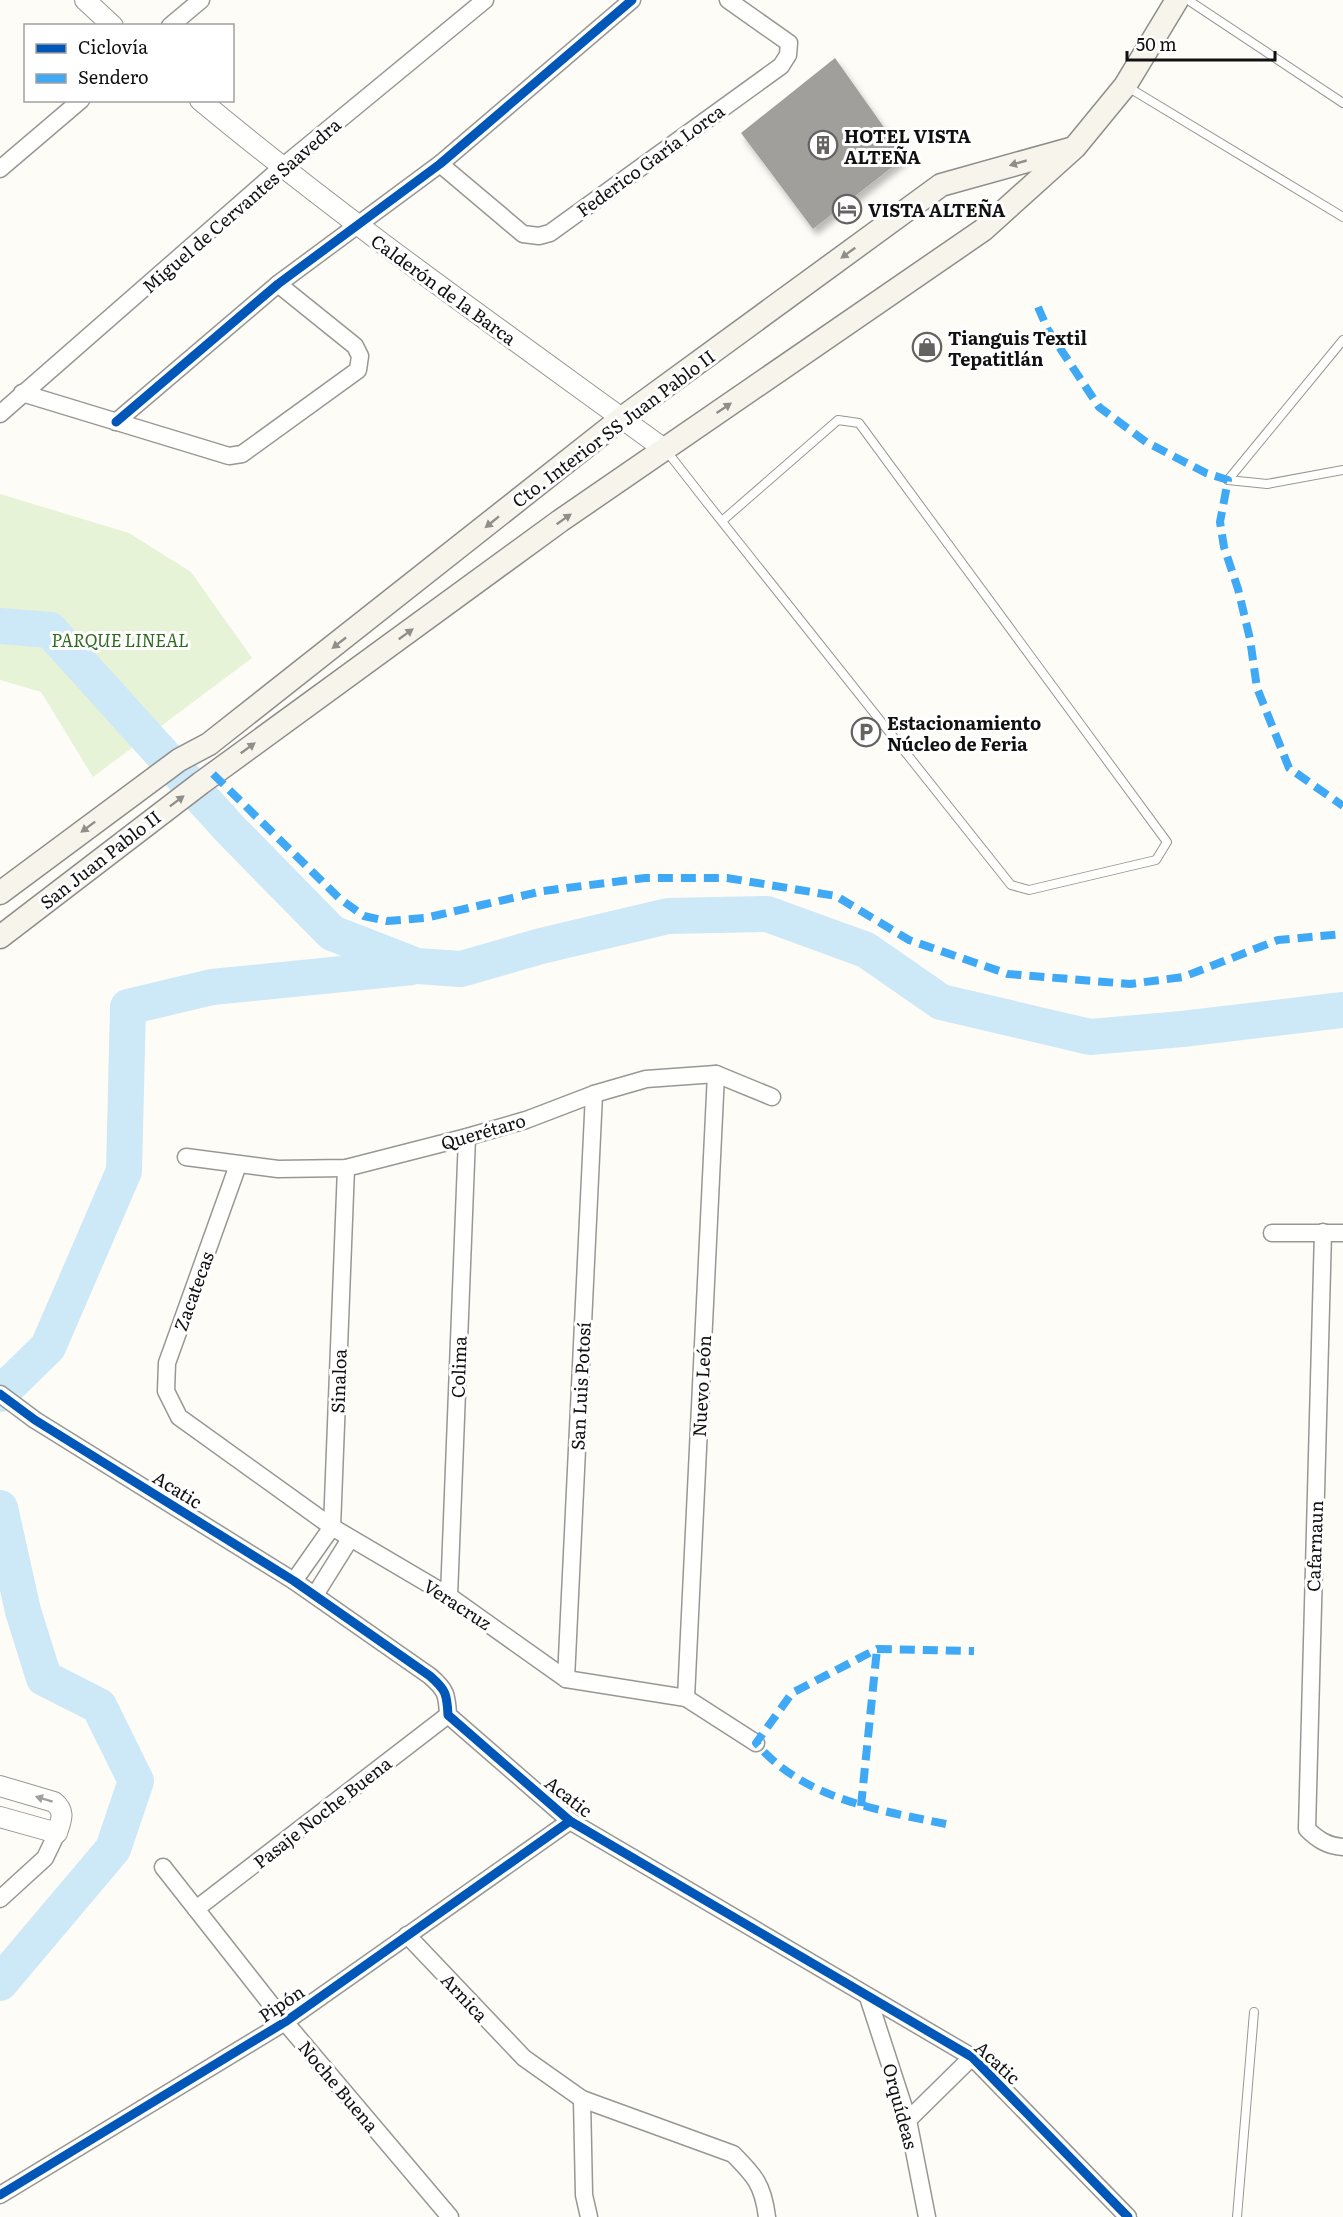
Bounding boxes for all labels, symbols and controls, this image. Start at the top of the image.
legend [24,24,234,102]
scale bar [1127,24,1276,62]
text: 50 m [1136,30,1177,57]
text: Ciclovía [78,33,148,60]
text: Sendero [78,63,149,90]
street label: Federico Garía Lorca [570,97,730,223]
street label: Miguel de Cervantes Saavedra [136,111,346,299]
place label: HOTEL VISTA ALTEÑA [844,122,971,170]
building icon: HOTEL VISTA ALTEÑA [807,129,839,161]
one-way arrow [1009,159,1027,168]
hotel icon: VISTA ALTEÑA [831,193,863,225]
place label: VISTA ALTEÑA [868,196,1006,223]
street label: Calderón de la Barca [366,227,522,351]
one-way arrow [841,247,857,259]
place label: Tianguis Textil Tepatitlán [948,324,1087,372]
shop icon: Tianguis Textil Tepatitlán [911,331,943,363]
street label: Cto. Interior SS Juan Pablo II [506,343,720,513]
one-way arrow [715,402,731,414]
one-way arrow [555,513,571,525]
one-way arrow [484,515,499,527]
park label: PARQUE LINEAL [51,626,189,653]
one-way arrow [397,628,413,640]
one-way arrow [331,636,346,648]
place label: Estacionamiento Núcleo de Feria [887,709,1041,757]
parking icon: Estacionamiento Núcleo de Feria [850,716,882,748]
one-way arrow [240,742,256,754]
one-way arrow [169,795,184,807]
street label: San Juan Pablo II [34,803,166,915]
one-way arrow [80,821,95,833]
street label: Querétaro [437,1106,529,1156]
street label: Zacatecas [166,1248,220,1334]
street label: San Luis Potosí [563,1321,597,1451]
street label: Nuevo León [685,1334,717,1438]
street label: Colima [443,1335,473,1398]
street label: Sinaloa [323,1348,353,1414]
street label: Acatic [148,1463,208,1515]
street label: Cafarnaun [1299,1500,1329,1592]
street label: Veracruz [419,1572,498,1636]
street label: Pasaje Noche Buena [247,1749,397,1875]
street label: Acatic [540,1769,598,1823]
one-way arrow [35,1794,53,1803]
street label: Arnica [435,1967,495,2028]
street label: Pipón [253,1978,309,2028]
street label: Noche Buena [293,2034,386,2138]
street label: Acatic [969,2034,1027,2090]
street label: Orquídeas [877,2060,925,2152]

